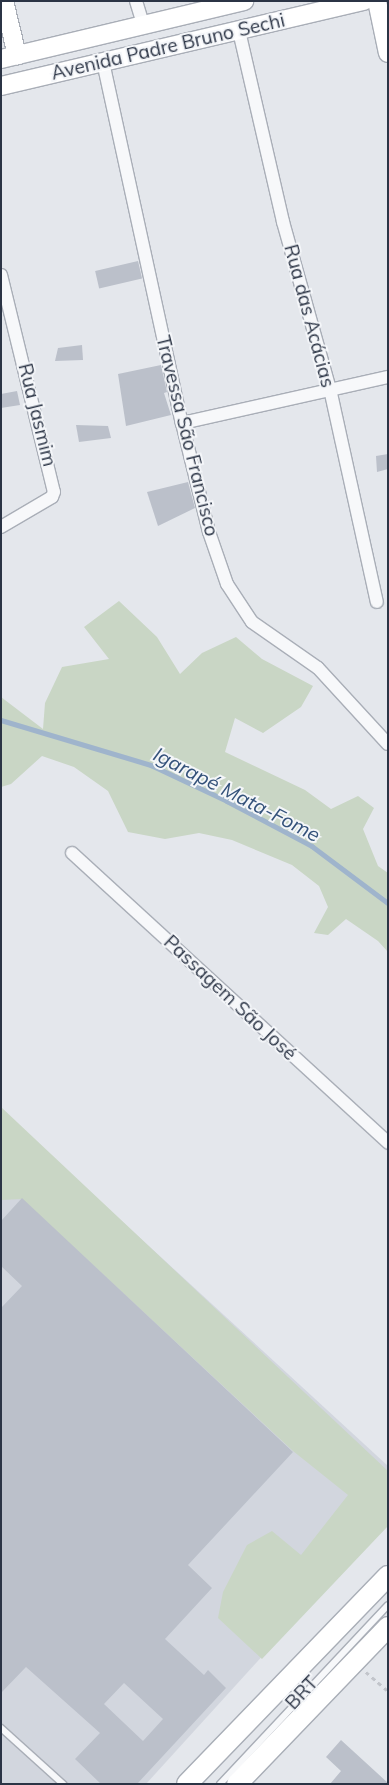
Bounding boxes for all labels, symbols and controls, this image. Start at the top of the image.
street label: Avenida Padre Bruno Sechi [49,9,287,85]
street label: Rua das Acácias [279,242,339,390]
street label: Travessa São Francisco [151,333,223,539]
street label: Rua Jasmim [13,361,61,469]
water label: Igarapé Mata-Fome [150,742,324,846]
street label: Passagem São José [159,931,301,1065]
street label: BRT [281,1672,323,1714]

